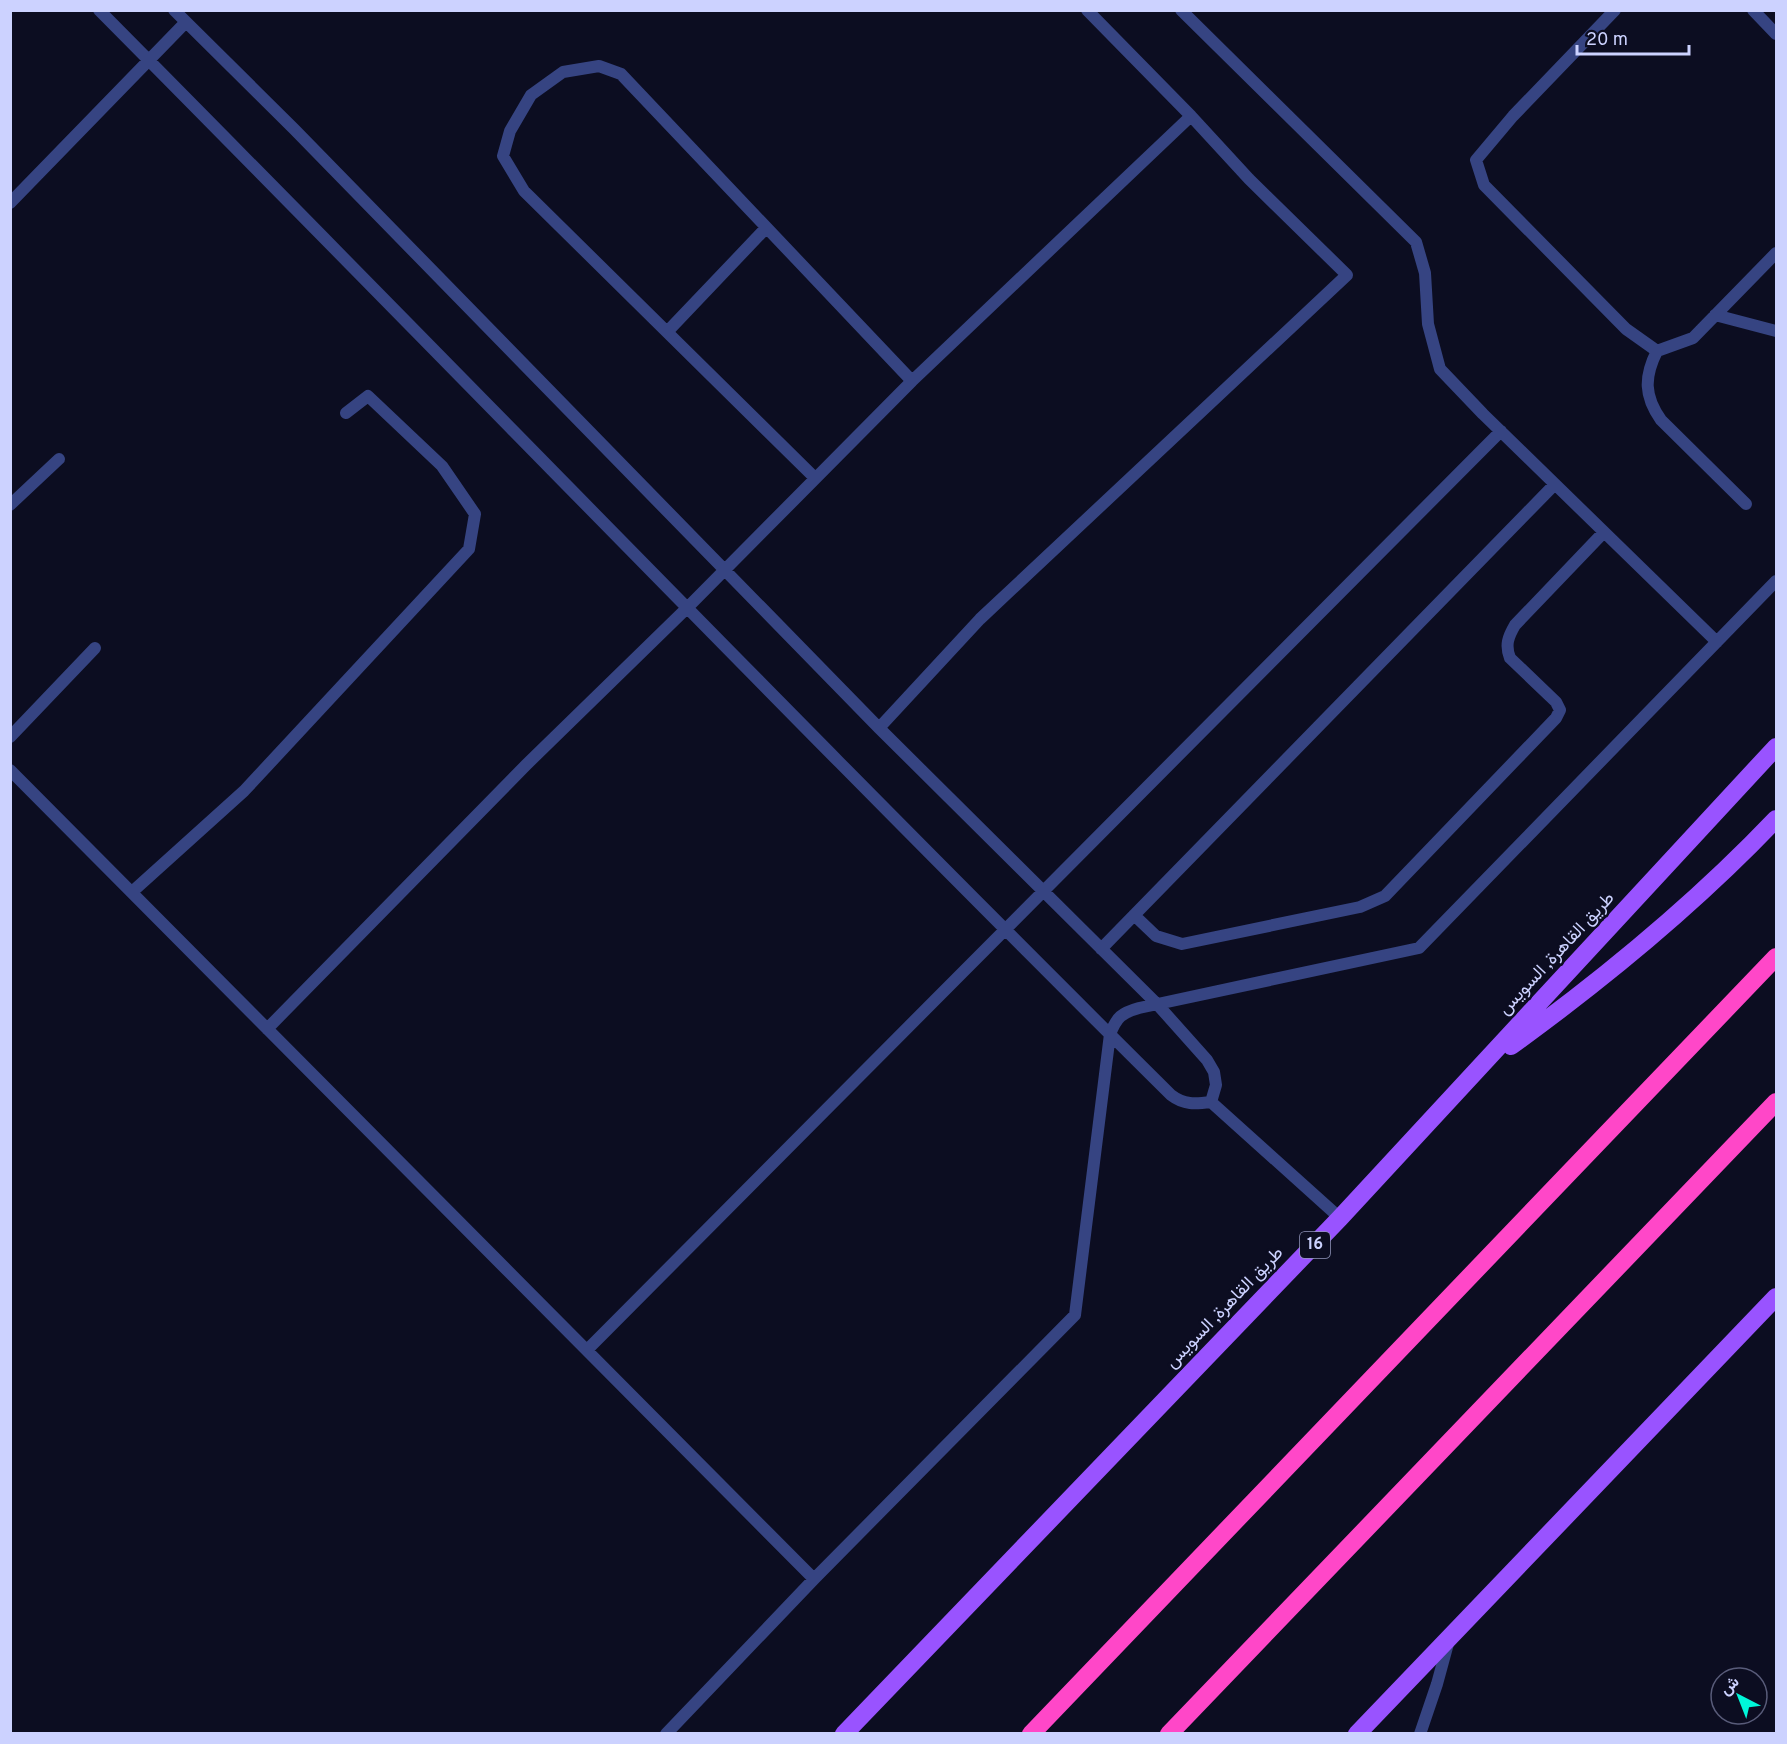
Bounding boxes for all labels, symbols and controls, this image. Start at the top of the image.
scale bar [1577,18,1690,56]
text: 20 m [1586,29,1628,52]
street label: طريق القاهرة, السويس [1494,887,1620,1021]
road number: 16 [1300,1232,1330,1258]
street label: طريق القاهرة, السويس [1161,1242,1289,1374]
north arrow [1709,1666,1769,1726]
text: ش [1716,1672,1744,1700]

